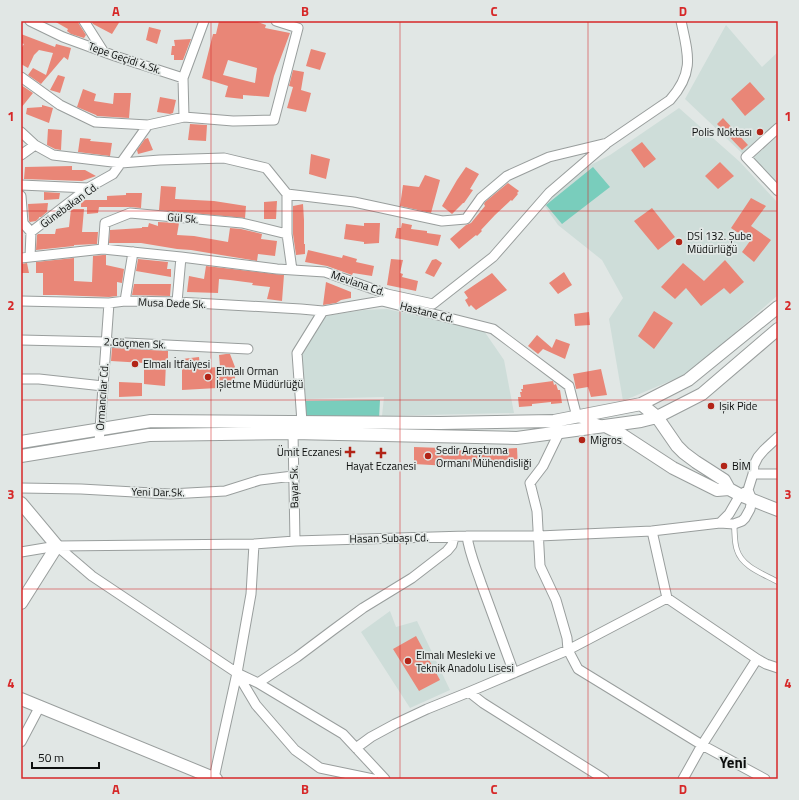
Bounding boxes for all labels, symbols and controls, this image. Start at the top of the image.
text: A [112,1,120,21]
text: B [301,1,309,21]
text: C [490,1,498,21]
text: D [679,1,687,21]
street label: Tepe Geçidi 4.Sk. [86,38,164,78]
text: 1 [7,106,15,126]
text: 1 [784,106,792,126]
place label: Polis Noktası [692,124,752,140]
marker: Polis Noktası [755,127,765,137]
street label: Günebakan Cd. [37,178,101,232]
street label: Gül Sk. [167,209,199,227]
place label: DSİ 132. Şube Müdürlüğü [687,228,752,257]
marker: DSİ 132. Şube Müdürlüğü [674,237,684,247]
street label: Mevlana Cd. [329,266,387,300]
street label: Musa Dede Sk. [138,294,206,312]
text: 2 [7,295,15,315]
text: 2 [784,295,792,315]
street label: Hastane Cd. [398,298,456,326]
street label: 2.Göçmen Sk. [103,333,167,353]
place label: Elmalı İtfaiyesi [143,356,210,372]
marker: Elmalı İtfaiyesi [130,359,140,369]
street label: Ormancılar Cd. [92,363,112,431]
place label: Elmalı Orman İşletme Müdürlüğü [216,363,303,392]
marker: Elmalı Orman İşletme Müdürlüğü [203,372,213,382]
place label: Işik Pide [719,398,758,414]
marker: Işik Pide [706,401,716,411]
place label: Migros [590,432,622,448]
marker: Migros [577,435,587,445]
place label: Sedir Araştırma Ormanı Mühendisliği [436,442,531,471]
place label: Ümit Eczanesi [277,444,342,460]
marker: Ümit Eczanesi [345,447,355,457]
marker: Hayat Eczanesi [376,448,386,458]
marker: Sedir Araştırma Ormanı Mühendisliği [423,451,433,461]
place label: Hayat Eczanesi [346,458,416,474]
place label: BİM [732,458,751,474]
marker: BİM [719,461,729,471]
street label: Bayar Sk. [286,465,302,509]
text: 3 [7,484,15,504]
street label: Yeni Dar.Sk. [131,484,185,500]
text: 3 [784,484,792,504]
street label: Hasan Subaşı Cd. [349,529,429,547]
place label: Elmalı Mesleki ve Teknik Anadolu Lisesi [416,647,514,676]
marker: Elmalı Mesleki ve Teknik Anadolu Lisesi [403,656,413,666]
text: 4 [7,673,15,693]
text: 4 [784,673,792,693]
scale bar [32,744,99,770]
text: 50 m [38,748,64,767]
district label: Yeni [719,751,747,774]
text: A [112,779,120,799]
text: B [301,779,309,799]
text: C [490,779,498,799]
text: D [679,779,687,799]

